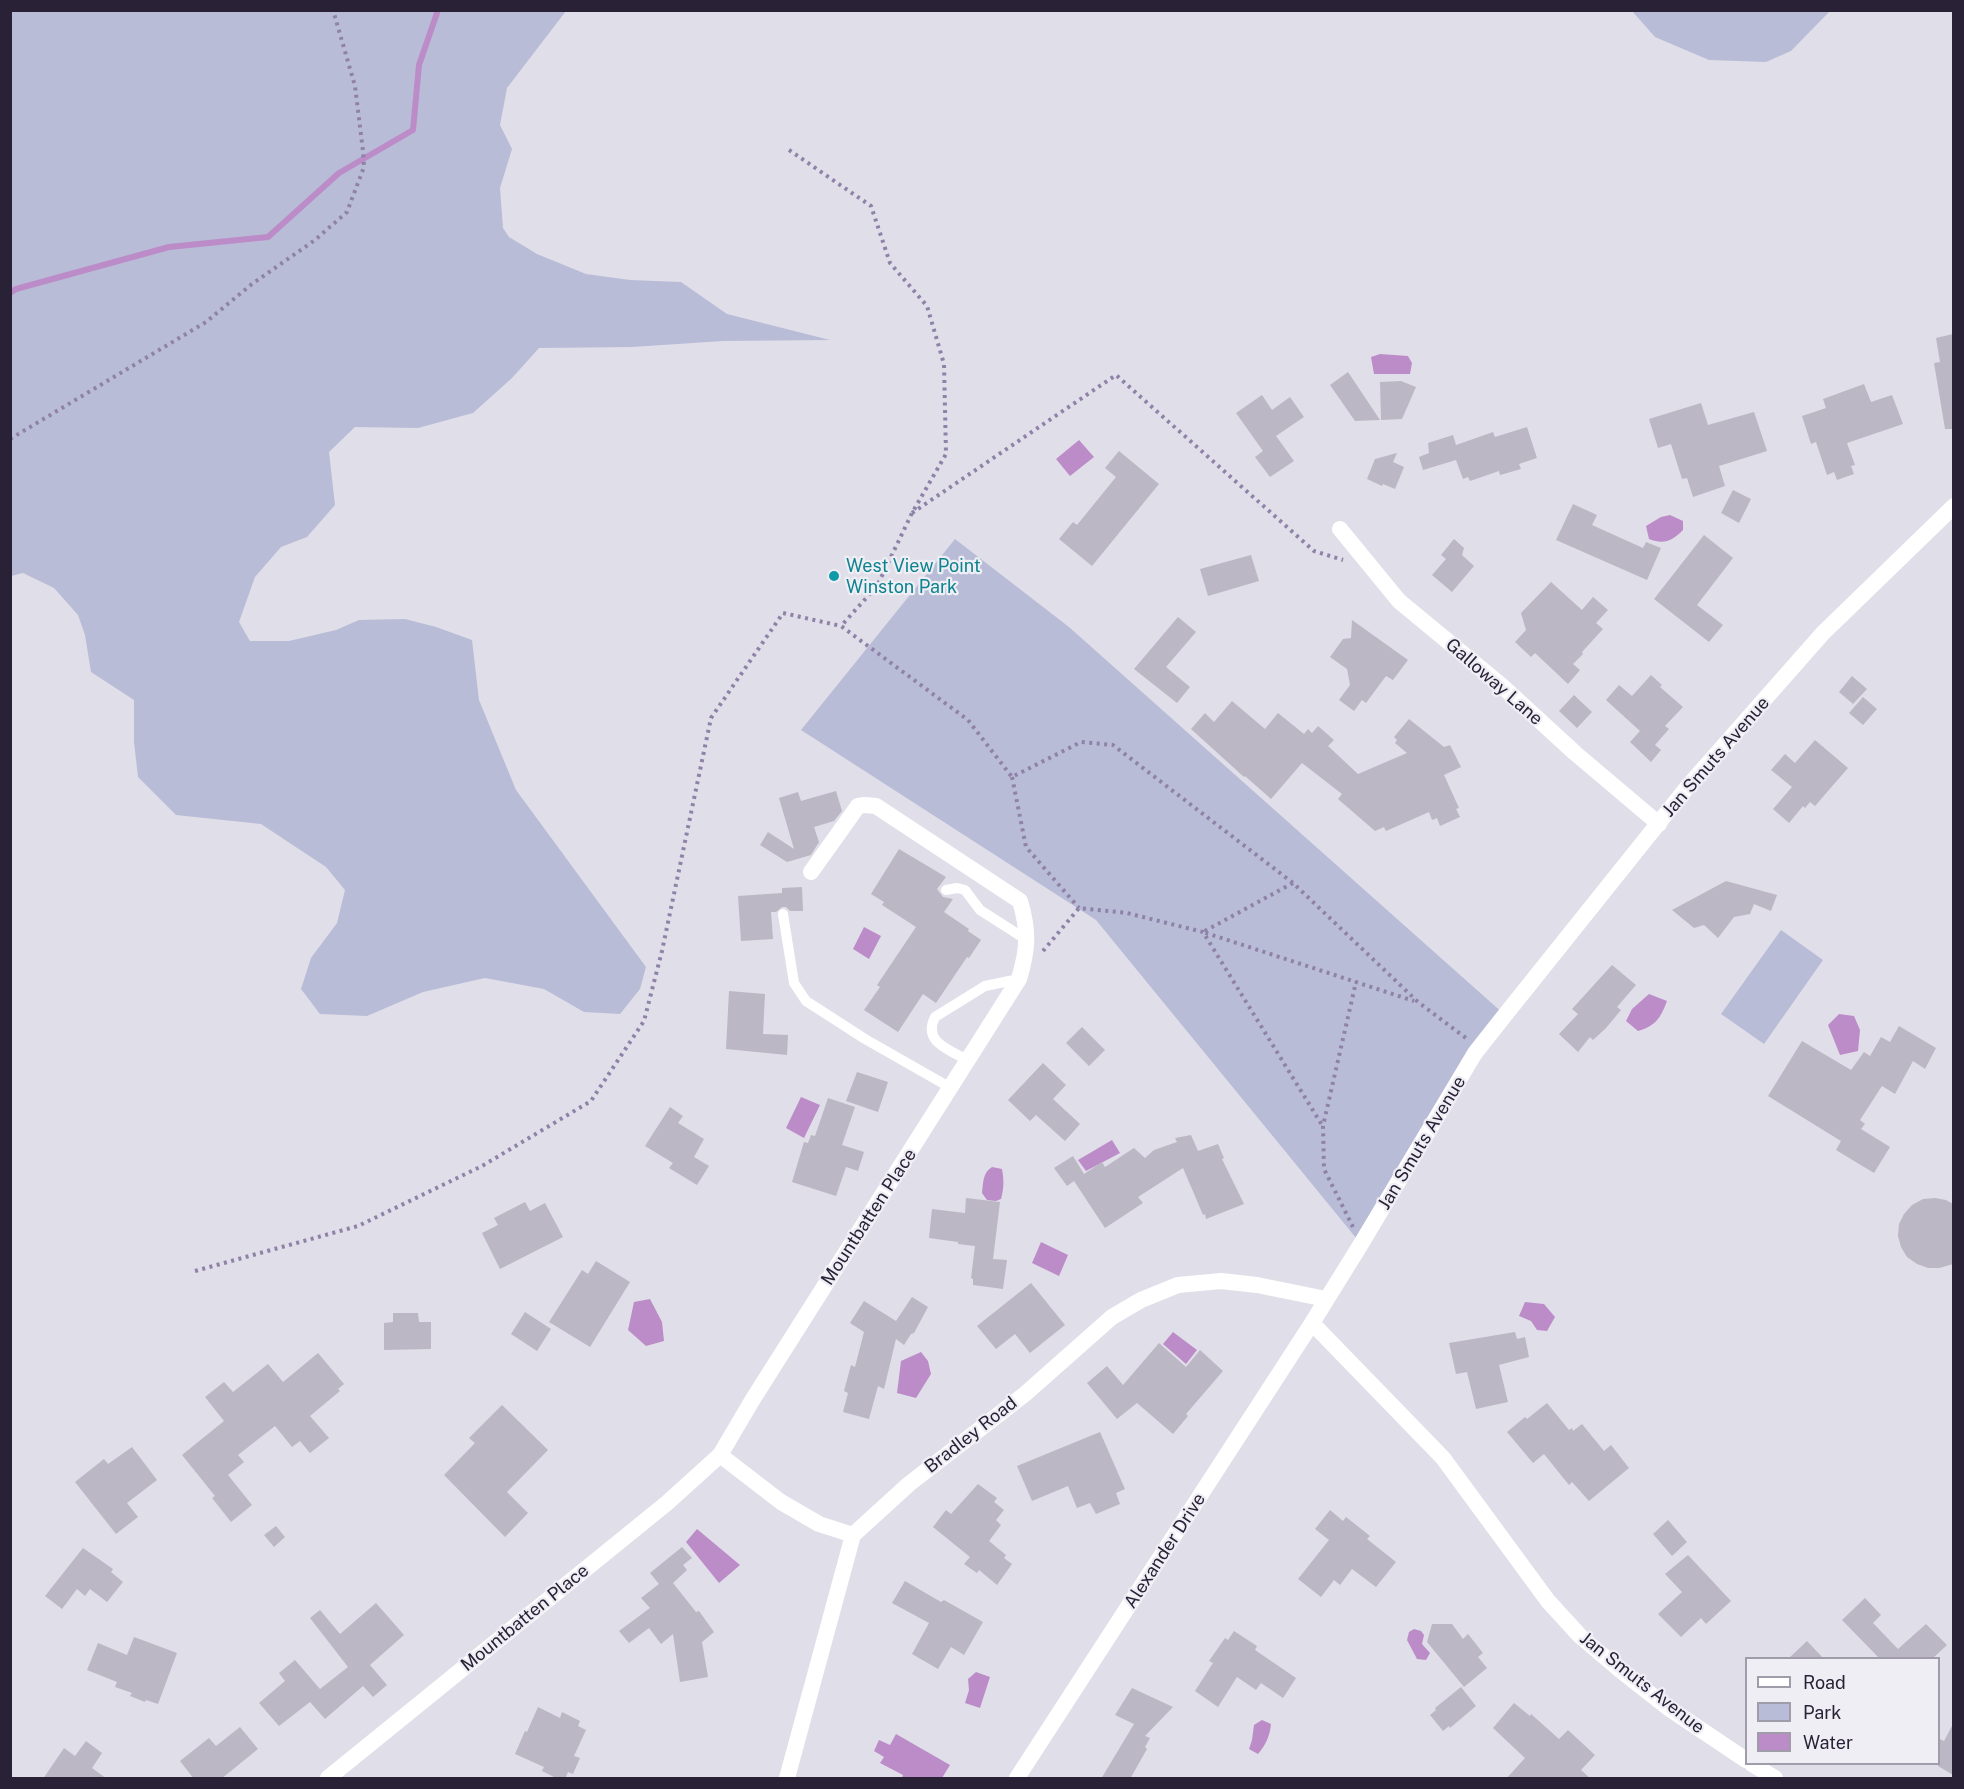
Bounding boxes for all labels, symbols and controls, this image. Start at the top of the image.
place label: West View Point Winston Park [846,555,981,598]
marker: West View Point Winston Park [827,569,841,583]
street label: Galloway Lane [1441,634,1547,730]
street label: Jan Smuts Avenue [1658,693,1774,821]
street label: Jan Smuts Avenue [1374,1072,1470,1214]
street label: Mountbatten Place [817,1145,921,1289]
street label: Bradley Road [920,1392,1022,1478]
street label: Alexander Drive [1120,1489,1210,1613]
street label: Mountbatten Place [457,1560,593,1676]
street label: Jan Smuts Avenue [1575,1628,1709,1738]
legend [1745,1657,1940,1765]
text: Road [1803,1672,1846,1693]
text: Park [1803,1702,1841,1723]
text: Water [1803,1732,1853,1753]

